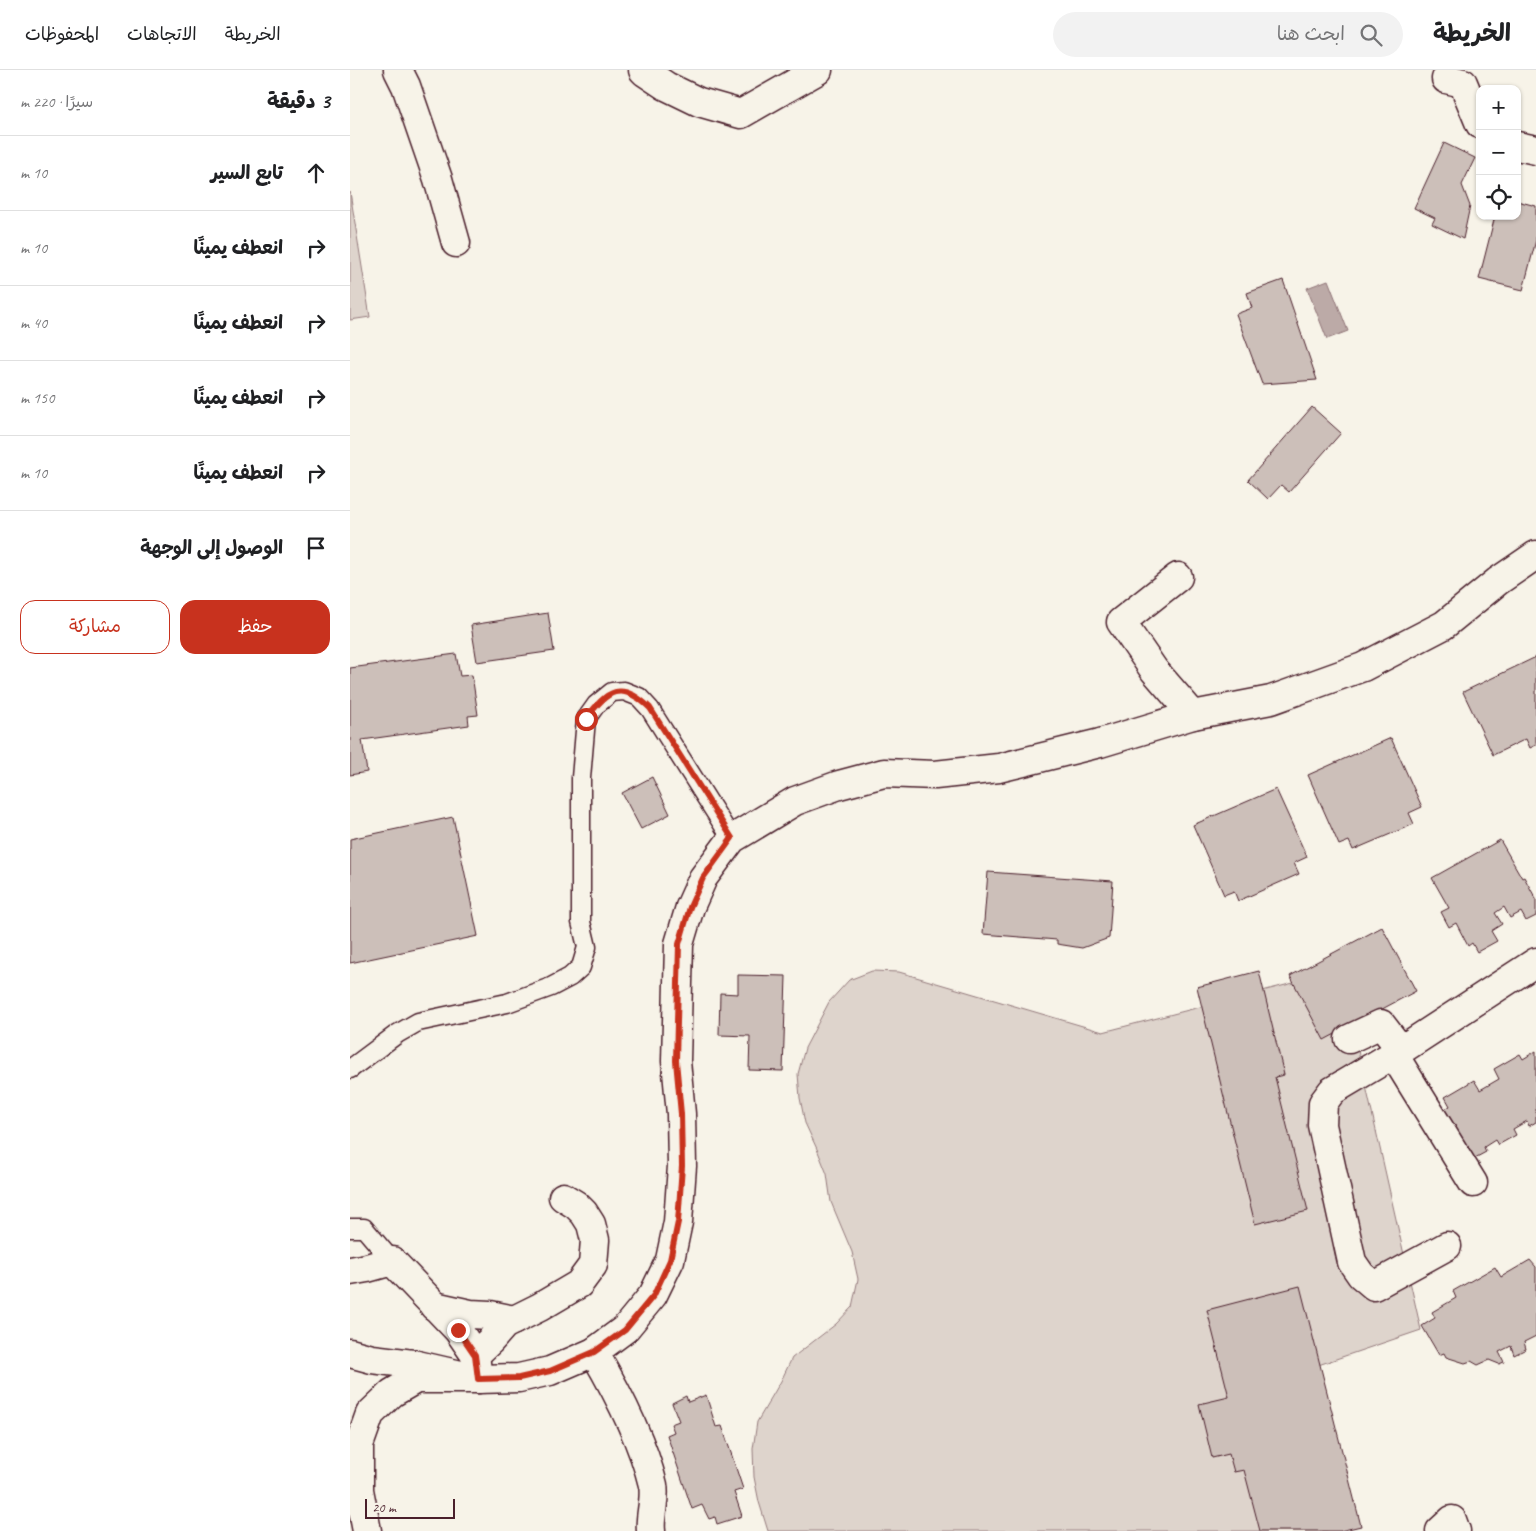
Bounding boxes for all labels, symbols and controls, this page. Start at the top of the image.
search box [1053,12,1403,57]
text: الخريطة [1433,18,1511,48]
icon: search [1357,21,1385,49]
text: ابحث هنا [1277,22,1345,46]
text: المحفوظات [25,23,99,45]
text: الاتجاهات [127,23,197,45]
text: الخريطة [225,23,281,45]
map controls [1476,85,1521,220]
button: + [1476,85,1521,130]
text: 3 دقيقة [267,88,330,114]
text: سيرًا · 220 m [20,92,93,112]
button: − [1476,130,1521,175]
icon: ahead [302,159,330,187]
text: تابع السير [211,161,283,185]
text: 10 m [20,163,47,183]
button: locate [1476,175,1521,220]
icon: right [302,234,330,262]
text: انعطف يمينًا [194,236,283,260]
text: 10 m [20,238,47,258]
icon: right [302,309,330,337]
text: انعطف يمينًا [194,311,283,335]
text: 40 m [20,313,47,333]
icon: right [302,384,330,412]
text: انعطف يمينًا [194,386,283,410]
text: 150 m [20,388,54,408]
icon: right [302,459,330,487]
text: انعطف يمينًا [194,461,283,485]
text: 10 m [20,463,47,483]
icon: arrive [302,534,330,562]
text: الوصول إلى الوجهة [140,536,283,560]
button: مشاركة [20,600,170,654]
button: حفظ [180,600,330,654]
route start [575,708,598,731]
route end [447,1319,470,1342]
scale bar [365,1496,455,1519]
text: 20 m [372,1499,396,1516]

